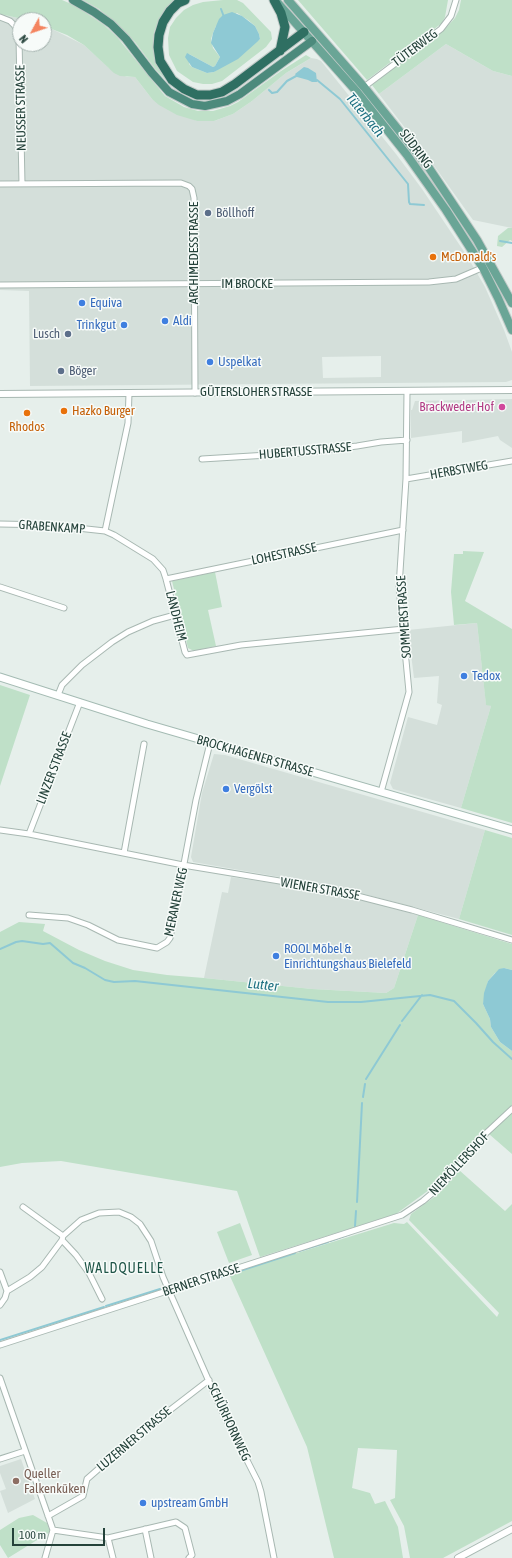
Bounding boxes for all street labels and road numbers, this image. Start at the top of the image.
street label: TÜTERWEG [389,26,441,70]
street label: NEUSSER STRASSE [12,65,30,151]
street label: SÜDRING [396,126,436,172]
street label: ARCHIMEDESSTRASSE [186,202,202,304]
street label: IM BROCKE [221,276,273,292]
street label: GÜTERSLOHER STRASSE [200,384,312,400]
street label: HUBERTUSSTRASSE [258,439,352,463]
street label: HERBSTWEG [429,457,489,483]
street label: GRABENKAMP [18,517,86,537]
street label: LOHESTRASSE [250,540,318,568]
street label: SOMMERSTRASSE [393,575,415,659]
street label: LANDHEIM [162,589,190,643]
street label: LINZER STRASSE [33,730,75,806]
street label: BROCKHAGENER STRASSE [195,732,315,780]
street label: MERANER WEG [161,866,191,938]
street label: WIENER STRASSE [279,874,361,904]
street label: NIEMÖLLERSHOF [426,1129,492,1199]
street label: BERNER STRASSE [160,1260,242,1300]
street label: SCHÜRHORNWEG [204,1381,254,1463]
street label: LUZERNER STRASSE [94,1403,174,1475]

